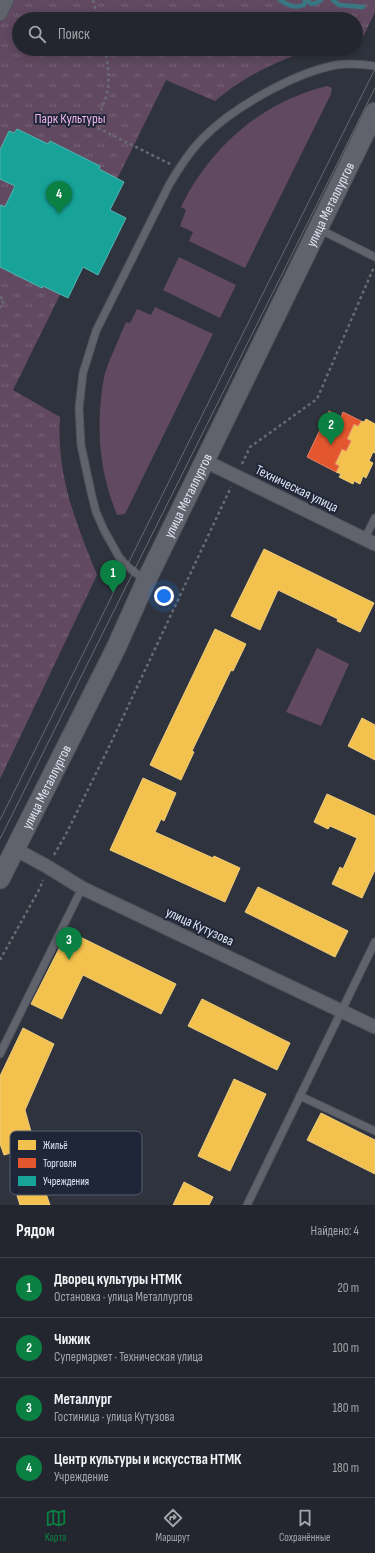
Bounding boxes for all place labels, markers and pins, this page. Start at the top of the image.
pin: 4 [46,181,72,214]
pin: 2 [318,412,344,445]
pin: 1 [100,560,126,593]
pin: 3 [56,927,82,960]

